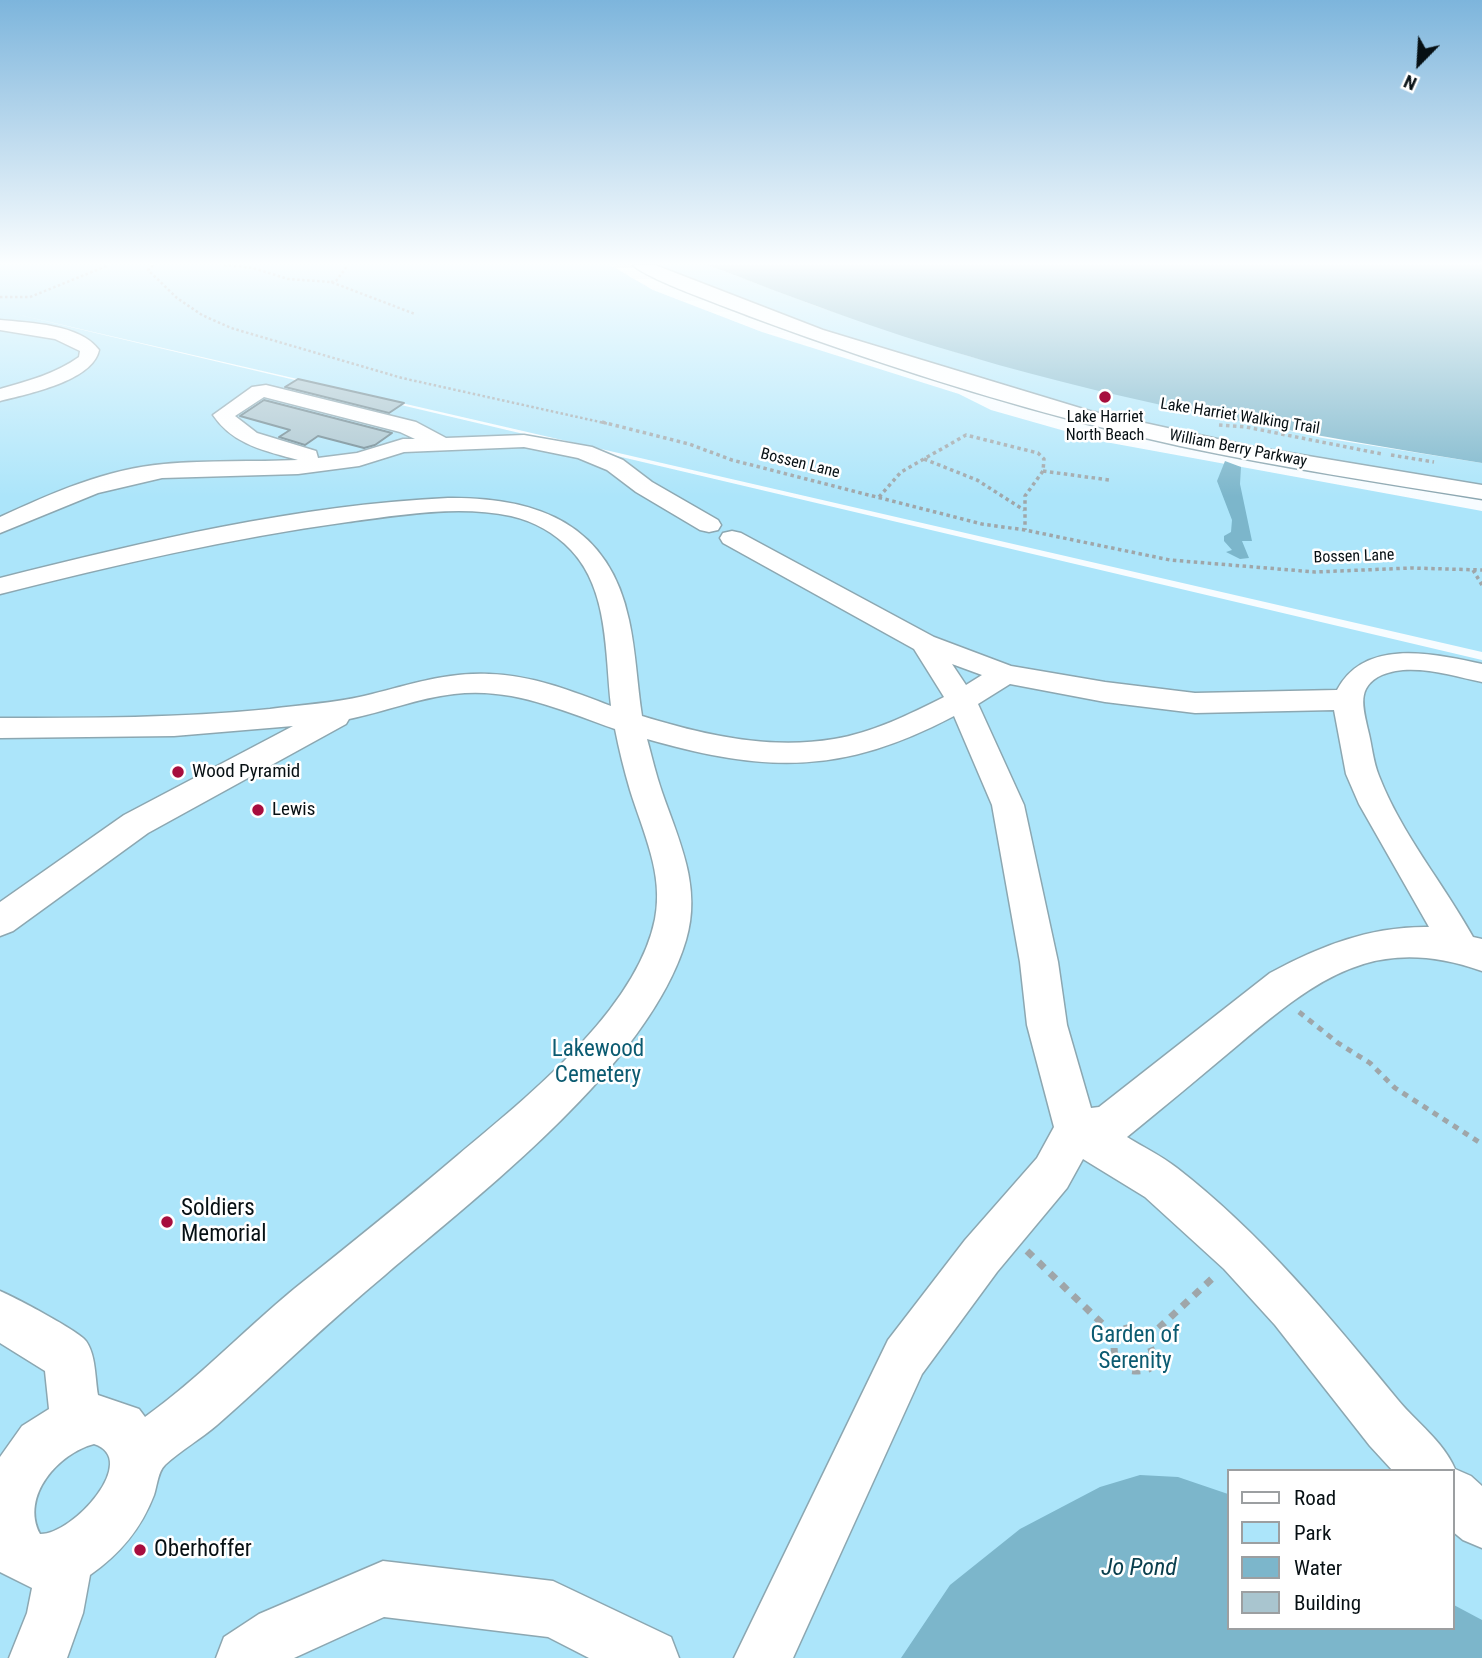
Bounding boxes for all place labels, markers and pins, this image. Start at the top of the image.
marker: Lake Harriet North Beach [1097,389,1113,405]
place label: Lake Harriet North Beach [1066,408,1144,446]
place label: Wood Pyramid [192,761,300,783]
marker: Wood Pyramid [170,764,186,780]
place label: Lewis [272,799,315,821]
marker: Lewis [250,802,266,818]
place label: Soldiers Memorial [181,1195,267,1249]
marker: Soldiers Memorial [159,1214,175,1230]
place label: Oberhoffer [154,1536,252,1564]
marker: Oberhoffer [132,1542,148,1558]

